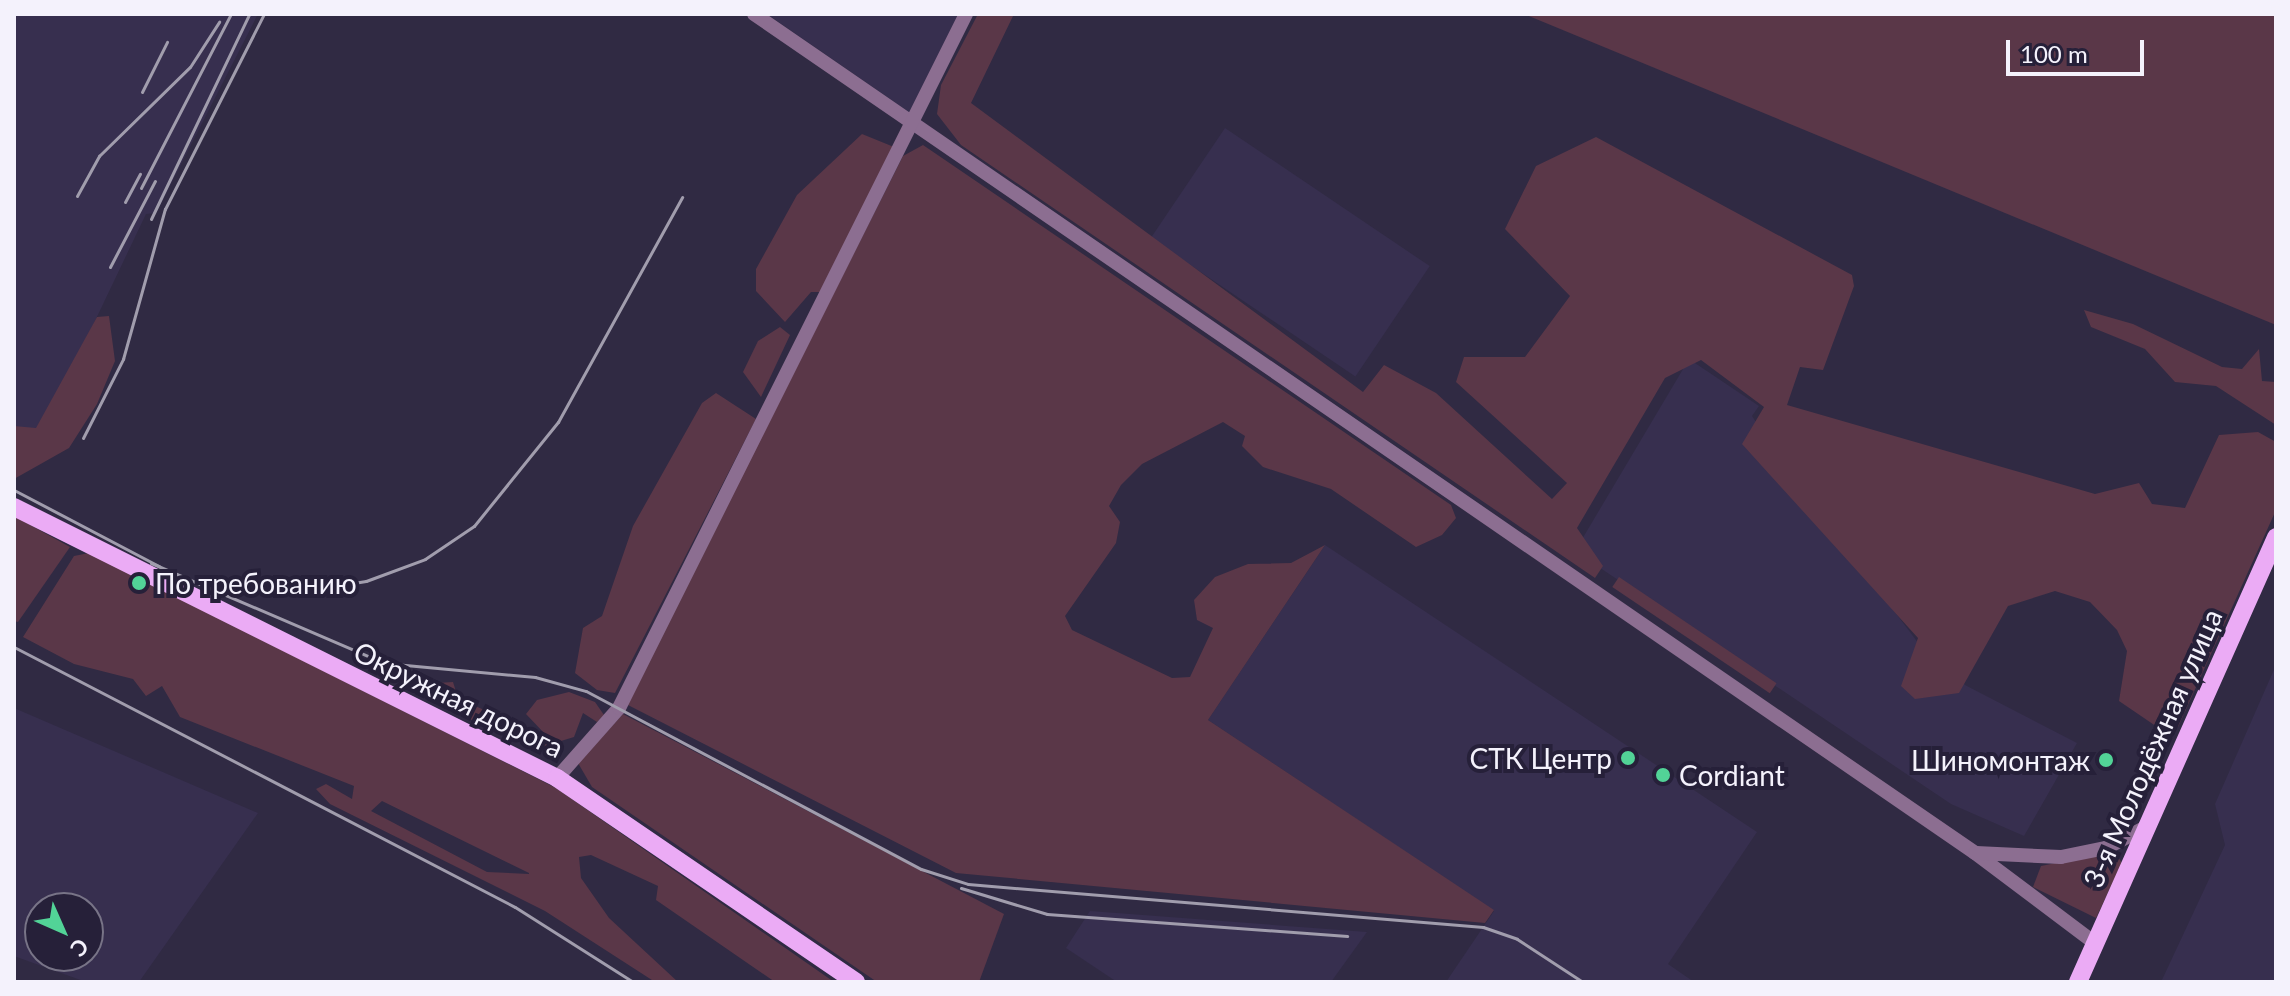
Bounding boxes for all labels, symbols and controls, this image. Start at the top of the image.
scale bar [2010,24,2148,74]
text: 100 m [2020,39,2088,68]
place label: По требованию [155,566,357,600]
marker: По требованию [130,574,148,592]
street label: 3-я Молодёжная улица [2075,604,2229,892]
street label: Окружная дорога [349,634,569,764]
place label: СТК Центр [1469,741,1612,775]
place label: Шиномонтаж [1911,743,2090,777]
marker: СТК Центр [1619,749,1637,767]
marker: Шиномонтаж [2097,751,2115,769]
place label: Cordiant [1679,758,1785,792]
marker: Cordiant [1654,766,1672,784]
north arrow [24,892,104,972]
text: С [65,933,95,963]

